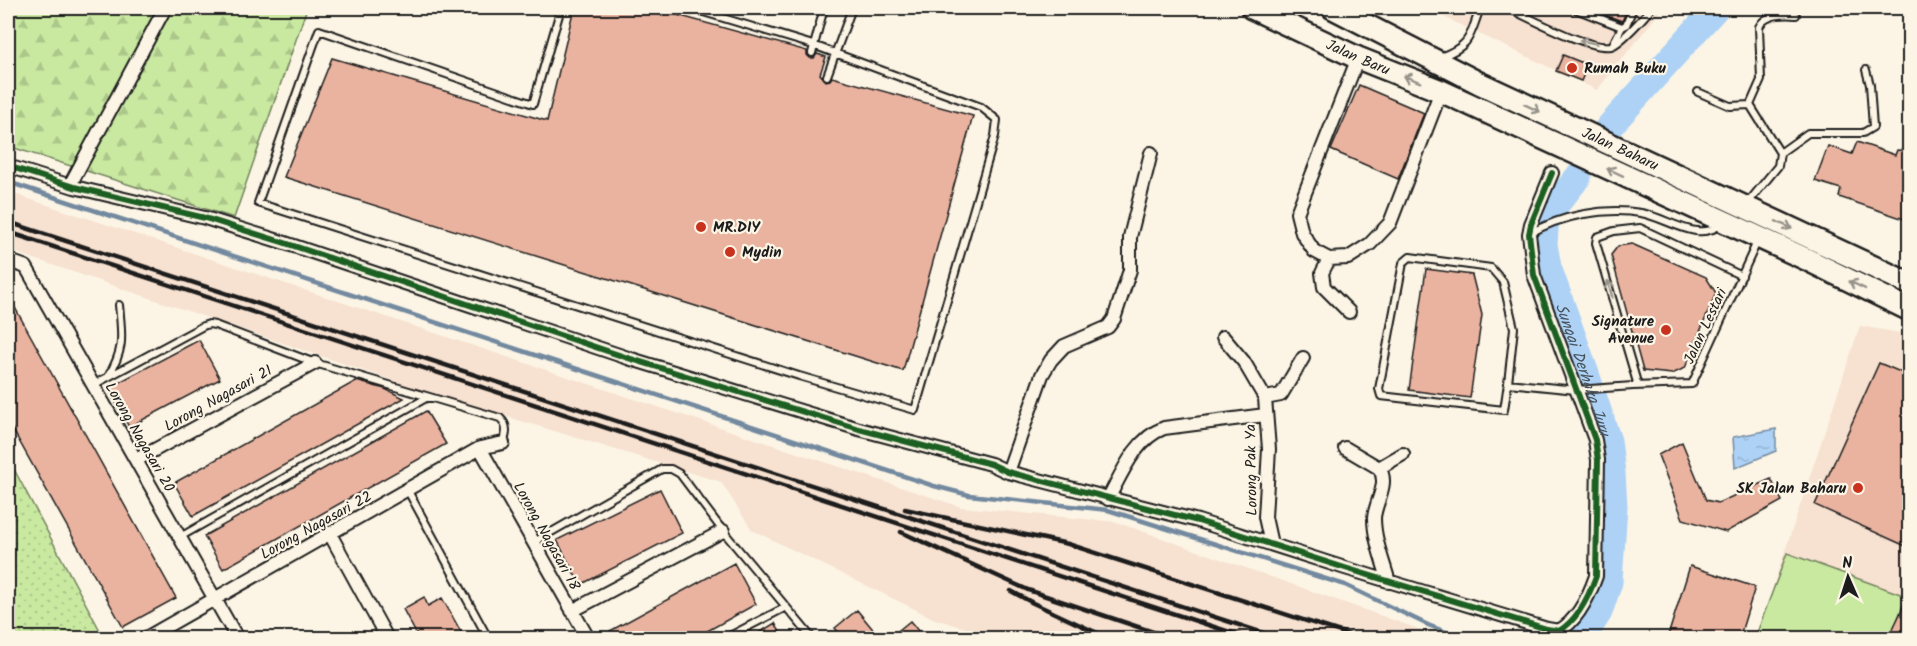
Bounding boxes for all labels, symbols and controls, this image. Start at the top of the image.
street label: Jalan Baru [1322,34,1393,82]
one-way arrow [1579,36,1598,47]
place label: Rumah Buku [1584,57,1667,81]
marker: Rumah Buku [1565,61,1579,75]
one-way arrow [1404,73,1422,84]
one-way arrow [1523,103,1541,114]
street label: Jalan Baharu [1577,121,1662,178]
one-way arrow [1606,165,1624,177]
place label: MR.DIY [713,216,762,240]
marker: MR.DIY [694,220,708,234]
one-way arrow [1775,220,1793,232]
place label: Mydin [742,241,781,265]
marker: Mydin [723,245,737,259]
one-way arrow [1848,278,1866,290]
one-way arrow [1604,280,1615,299]
street label: Jalan Lestari [1678,283,1735,368]
water label: Sungai Derhaka Juru [1548,300,1617,441]
place label: Signature Avenue [1592,310,1655,351]
marker: Signature Avenue [1659,323,1673,337]
street label: Lorong Nagasari 21 [160,359,277,439]
street label: Lorong Nagasari 20 [98,378,181,497]
street label: Lorong Pak Ya [1239,424,1265,516]
place label: SK Jalan Baharu [1736,477,1847,501]
street label: Lorong Nagasari 18 [506,478,586,596]
marker: SK Jalan Baharu [1851,481,1865,495]
street label: Lorong Nagasari 22 [256,485,377,567]
north arrow [1818,547,1878,607]
text: N [1842,551,1853,576]

